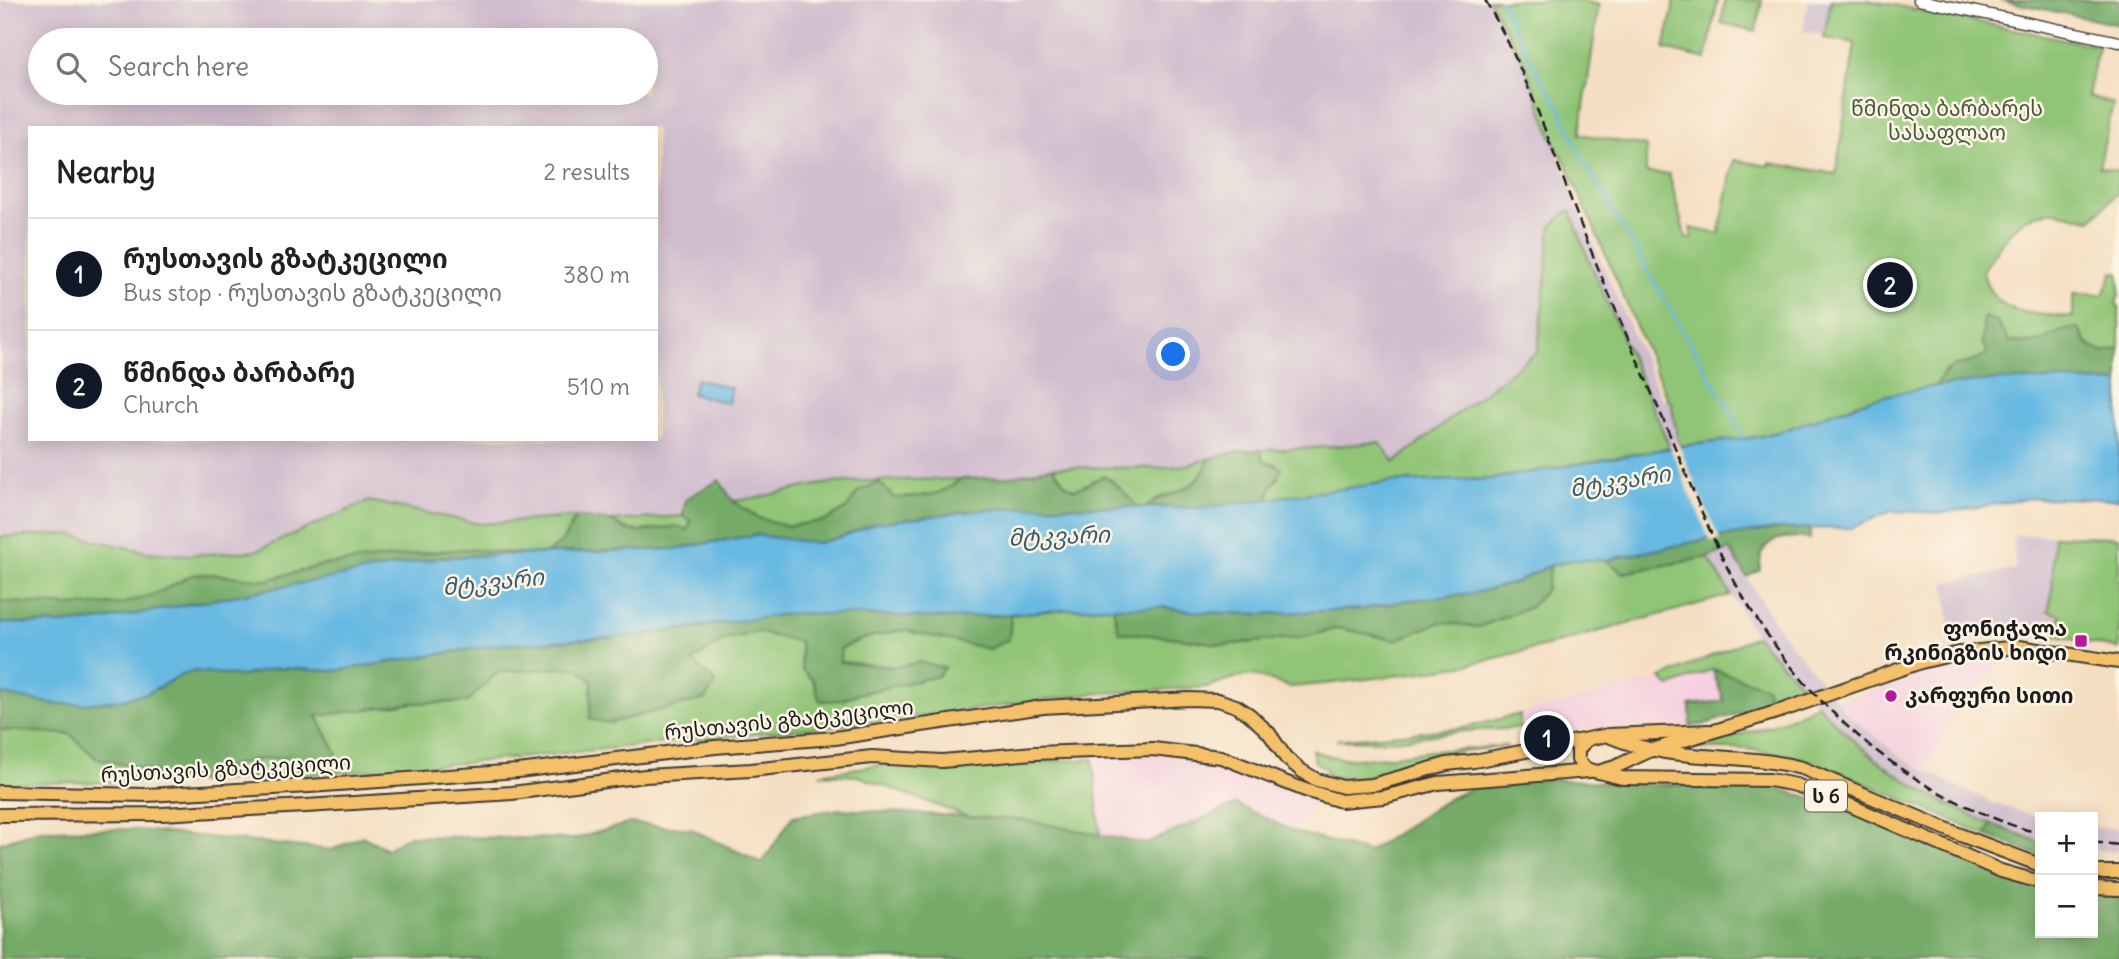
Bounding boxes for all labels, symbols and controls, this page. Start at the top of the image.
search box [28,28,658,105]
icon: search [52,48,90,86]
text: Search here [108,50,249,83]
park label: წმინდა ბარბარეს სასაფლაო [1851,95,2043,146]
text: Nearby [56,153,156,191]
text: 2 results [544,157,630,186]
text: რუსთავის გზატკეცილი [123,242,448,275]
pin: 2 [1867,259,1913,311]
text: 1 [74,260,84,289]
text: 380 m [563,260,630,289]
text: Bus stop · რუსთავის გზატკეცილი [123,278,502,307]
your location [1156,337,1190,371]
text: წმინდა ბარბარე [123,356,355,389]
text: 2 [73,372,85,401]
text: 510 m [567,372,630,401]
text: Church [123,390,199,419]
water label: მტკვარი [1568,458,1673,503]
water label: მტკვარი [1008,519,1111,552]
water label: მტკვარი [441,562,546,601]
place label: ფონიჭალა რკინიგზის ხიდი [1884,615,2067,666]
marker: ფონიჭალა რკინიგზის ხიდი [2073,633,2089,649]
place label: კარფური სითი [1905,682,2074,709]
marker: კარფური სითი [1883,688,1899,704]
street label: რუსთავის გზატკეცილი [663,693,915,746]
pin: 1 [1524,712,1570,764]
street label: რუსთავის გზატკეცილი [100,748,352,789]
road number: ს 6 [1805,780,1847,811]
map controls [2035,812,2098,938]
button: + [2035,812,2098,875]
button: − [2035,875,2098,938]

